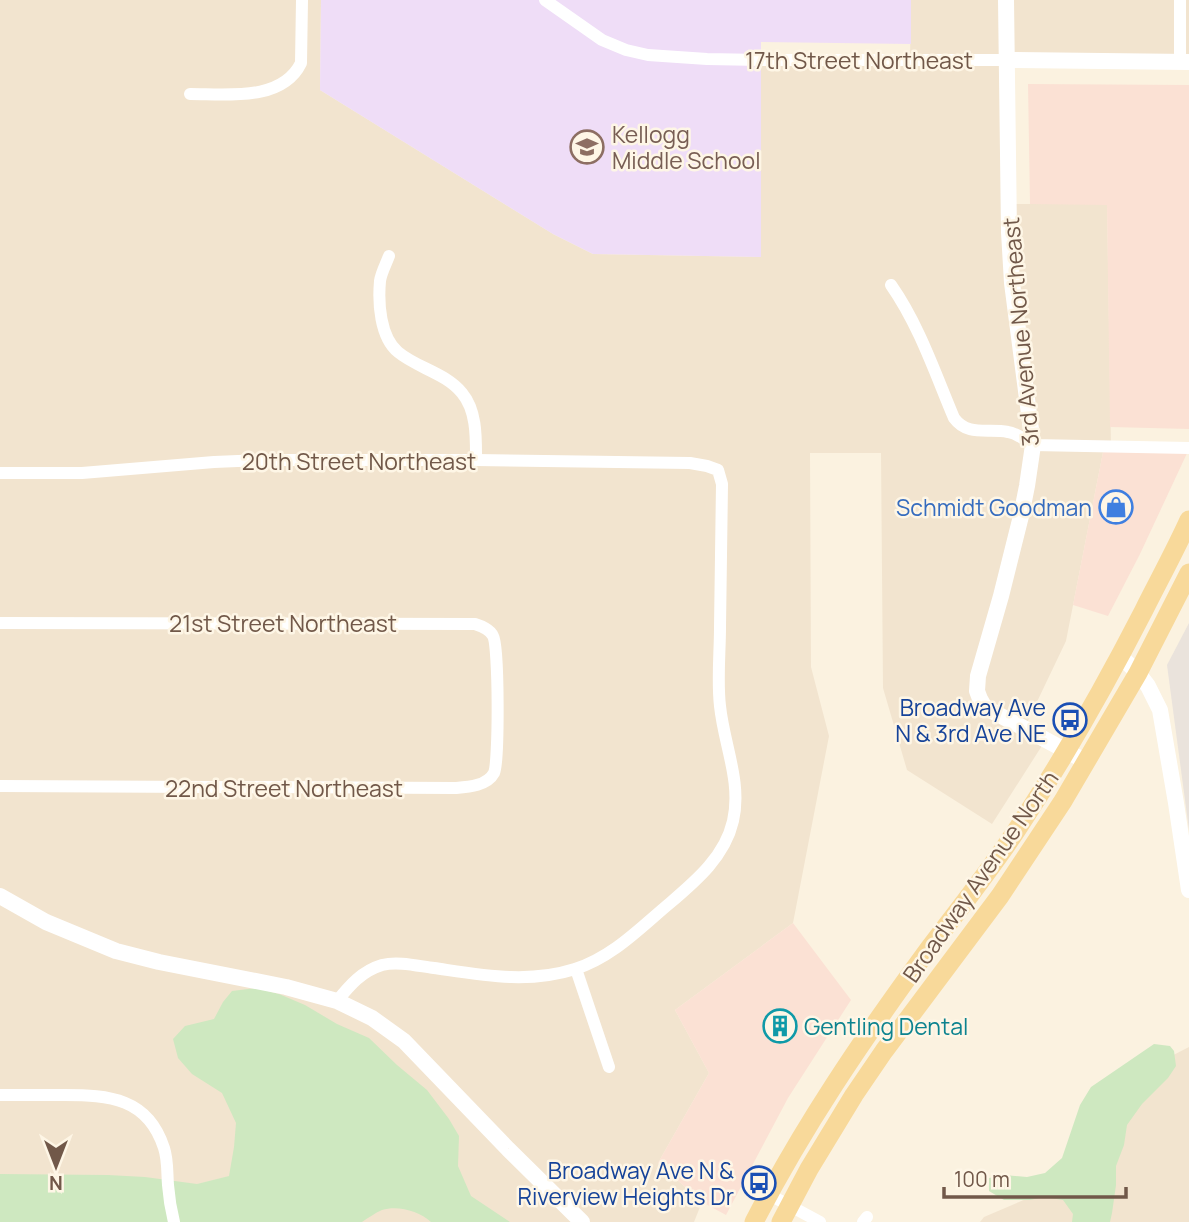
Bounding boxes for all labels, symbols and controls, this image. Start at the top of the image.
street label: 17th Street Northeast [745,44,973,76]
place label: Kellogg Middle School [612,118,761,176]
school or university icon: Kellogg Middle School [568,128,606,166]
street label: 3rd Avenue Northeast [994,216,1046,448]
street label: 20th Street Northeast [242,445,476,477]
shop icon: Schmidt Goodman [1097,488,1135,526]
place label: Schmidt Goodman [896,491,1092,523]
street label: 21st Street Northeast [169,607,397,639]
place label: Broadway Ave N & 3rd Ave NE [895,691,1046,749]
bus stop icon: Broadway Ave N & 3rd Ave NE [1051,701,1089,739]
street label: Broadway Avenue North [895,764,1065,988]
street label: 22nd Street Northeast [165,772,403,804]
building icon: Gentling Dental [761,1007,799,1045]
place label: Gentling Dental [804,1010,968,1042]
north arrow [21,1131,91,1201]
place label: Broadway Ave N & Riverview Heights Dr [517,1154,734,1212]
scale bar [944,1156,1126,1200]
bus stop icon: Broadway Ave N & Riverview Heights Dr [740,1164,778,1202]
text: 100 m [954,1165,1010,1193]
text: N [49,1170,63,1196]

